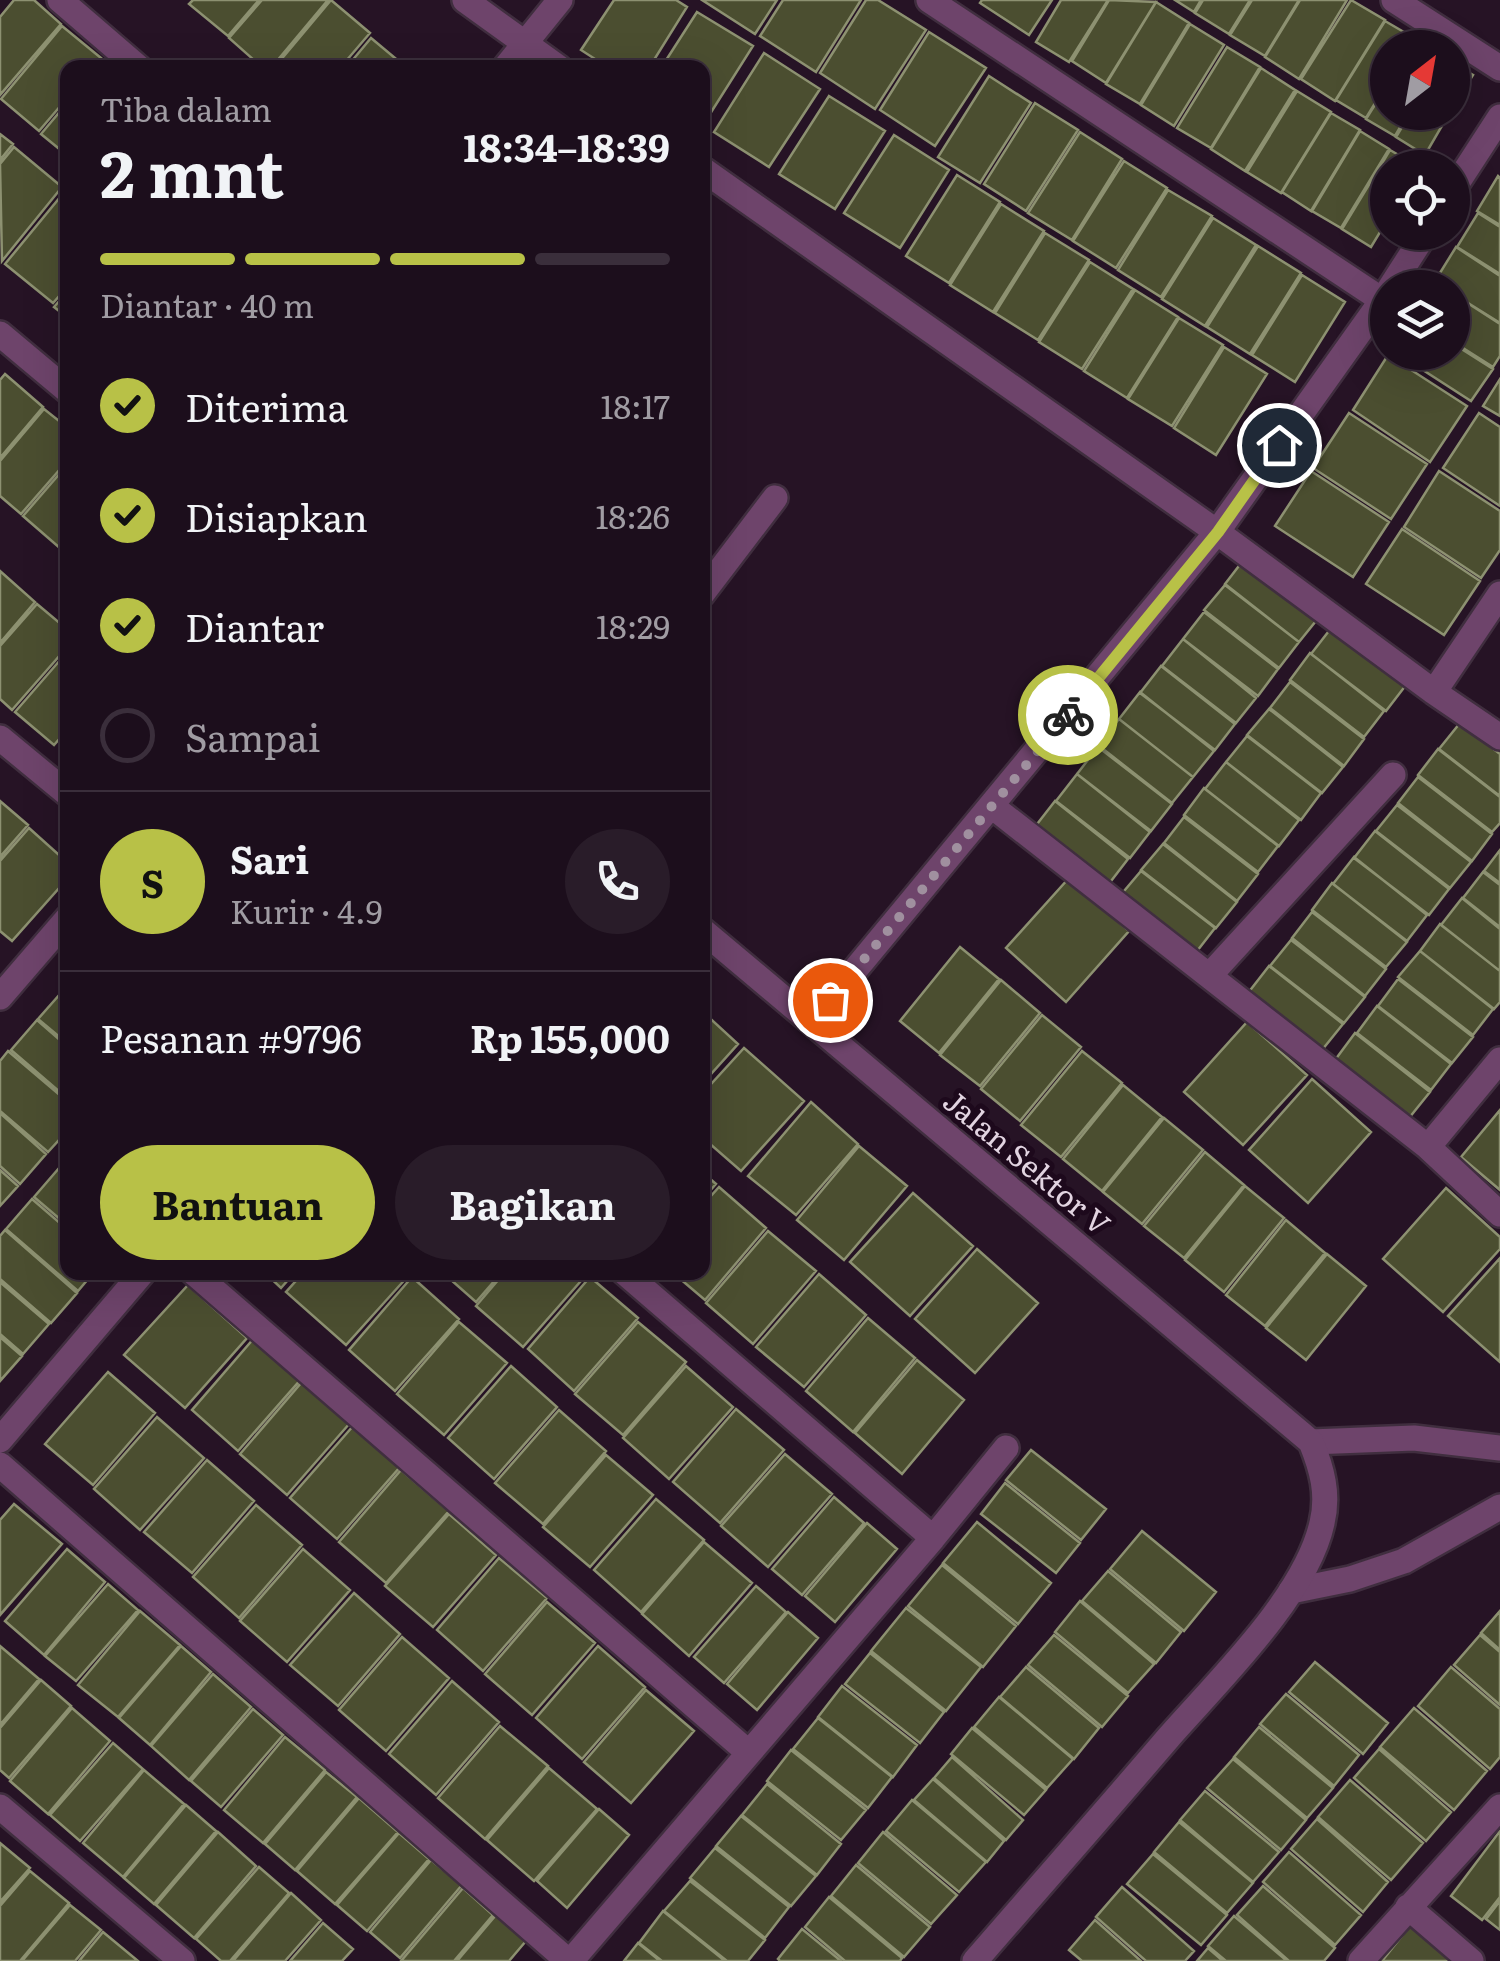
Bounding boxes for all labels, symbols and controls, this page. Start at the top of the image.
north arrow [1370,30,1470,130]
map controls [1370,30,1470,370]
text: Tiba dalam [100,84,272,132]
text: 18:34–18:39 [463,117,670,174]
text: 2 mnt [100,121,284,218]
button: locate [1370,150,1470,250]
button: layers [1370,270,1470,370]
text: Diantar · 40 m [100,280,314,328]
text: Diterima [185,377,348,434]
icon: check [100,378,155,433]
text: 18:17 [600,381,670,429]
pin [1237,403,1322,488]
icon: home [1252,418,1307,473]
text: Disiapkan [185,487,368,544]
icon: check [100,488,155,543]
text: 18:26 [596,491,670,539]
text: Diantar [185,597,324,654]
icon: check [100,598,155,653]
text: 18:29 [596,601,670,649]
courier [1018,665,1118,765]
icon: bike [1041,688,1096,743]
text: Sampai [185,707,321,764]
text: Sari [230,829,309,886]
button: phone [565,829,670,934]
text: S [141,853,164,910]
text: Kurir · 4.9 [230,886,382,934]
pin [788,958,873,1043]
icon: bag [803,973,858,1028]
text: Pesanan #9796 [100,1008,362,1065]
text: Rp 155,000 [470,1008,670,1065]
street label: Jalan Sektor V [935,1078,1121,1244]
button: Bantuan [100,1145,375,1260]
button: Bagikan [395,1145,670,1260]

